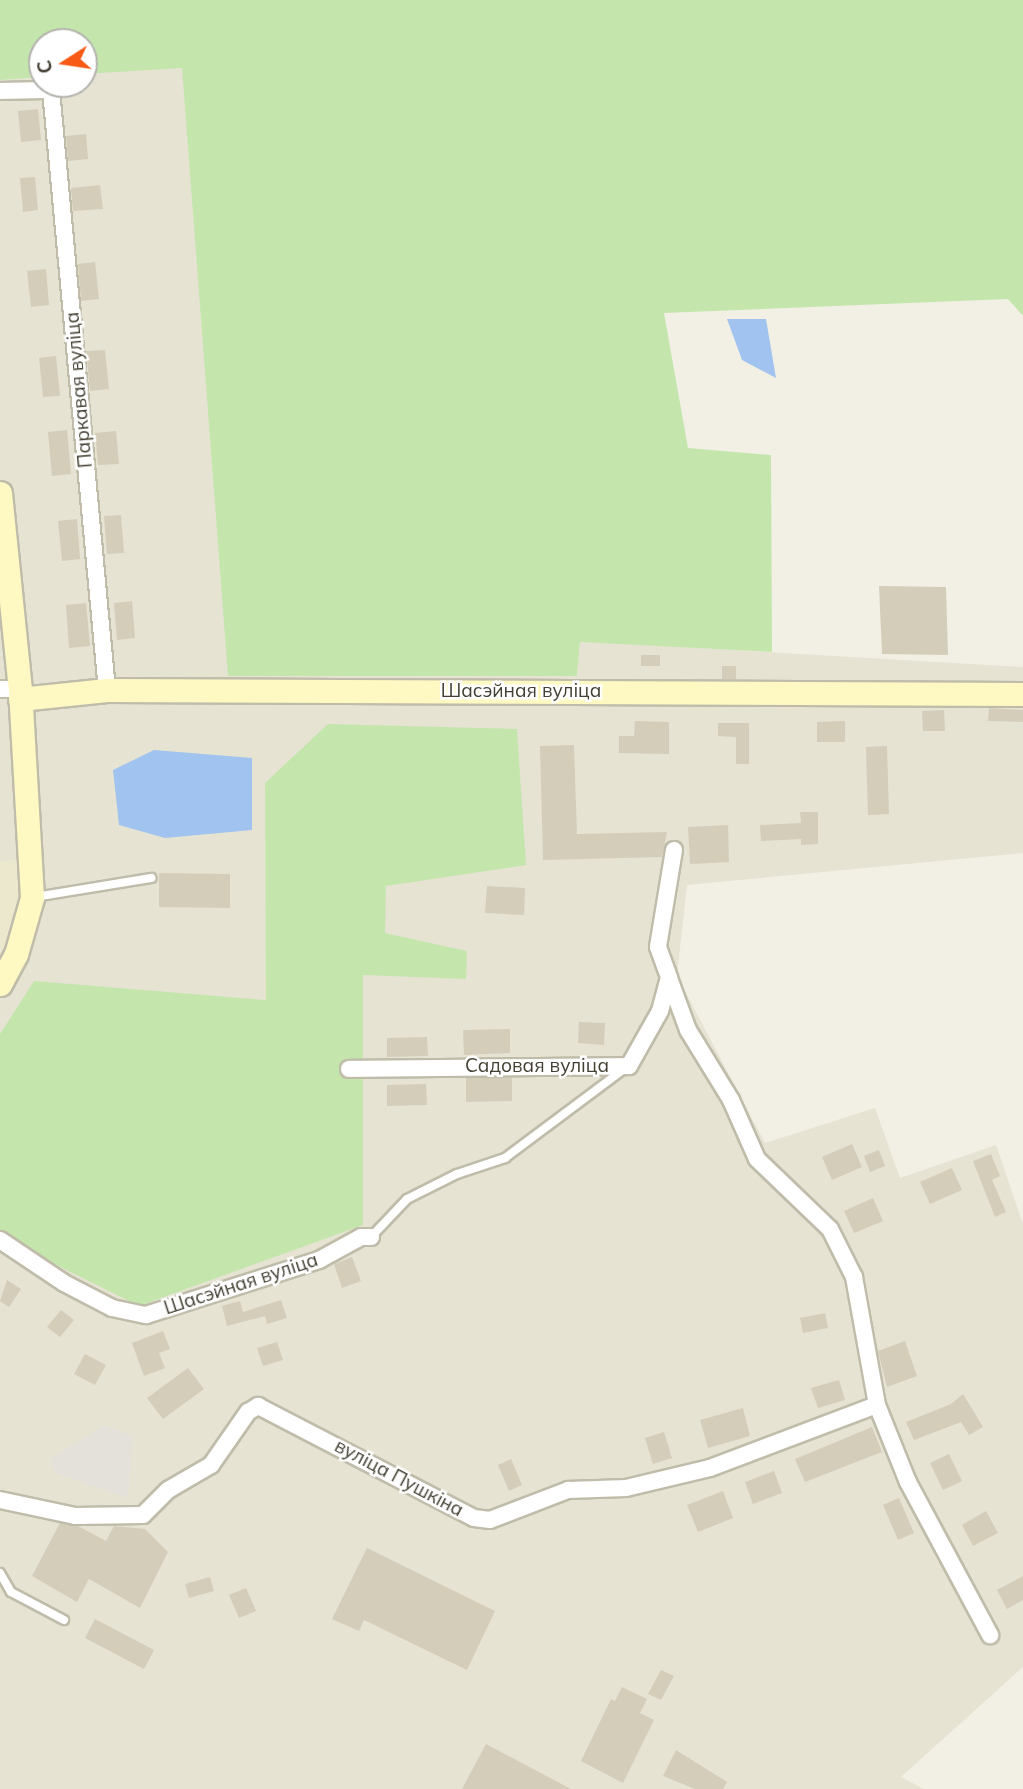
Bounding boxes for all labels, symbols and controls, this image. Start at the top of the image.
north arrow [28,28,98,98]
text: С [31,58,58,76]
street label: Паркавая вуліца [61,311,97,469]
street label: Шасэйная вуліца [441,680,601,702]
street label: Садовая вуліца [465,1055,609,1077]
street label: Шасэйная вуліца [161,1248,321,1320]
street label: вуліца Пушкіна [331,1434,467,1522]

